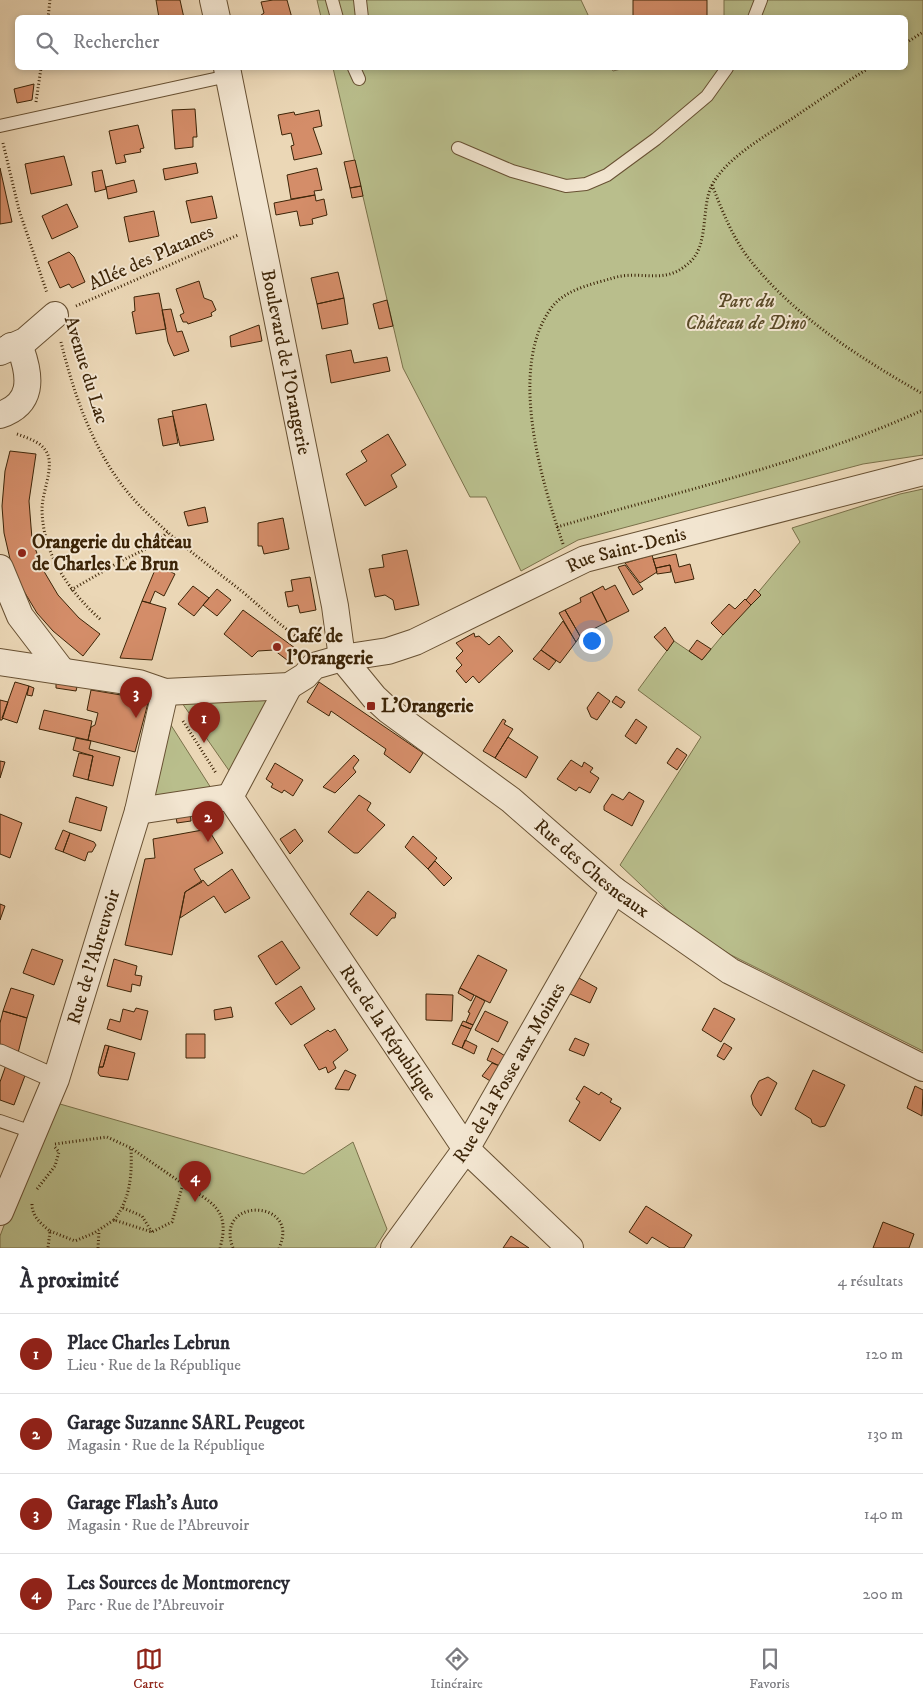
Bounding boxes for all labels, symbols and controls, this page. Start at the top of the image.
search box [15,15,908,70]
icon: search [33,29,61,57]
text: Rechercher [73,31,159,54]
street label: Allée des Platanes [85,220,217,296]
street label: Boulevard de l'Orangerie [256,267,316,457]
park label: Parc du Château de Dino [685,290,807,335]
street label: Avenue du Lac [59,313,113,427]
street label: Rue Saint-Denis [562,522,689,578]
place label: Orangerie du château de Charles Le Brun [32,531,192,576]
marker: Orangerie du château de Charles Le Brun [16,547,28,559]
place label: Café de l'Orangerie [286,625,373,670]
your location [579,628,605,654]
marker: Café de l'Orangerie [271,641,283,653]
pin: 3 [120,677,152,718]
place label: L'Orangerie [381,695,474,718]
marker: L'Orangerie [365,700,377,712]
pin: 1 [188,702,220,743]
pin: 2 [192,801,224,842]
street label: Rue des Chesneaux [530,814,654,923]
street label: Rue de l'Abreuvoir [62,887,125,1027]
street label: Rue de la République [335,961,442,1105]
street label: Rue de la Fosse aux Moines [448,979,570,1167]
pin: 4 [179,1161,211,1202]
text: À proximité [20,1268,119,1294]
text: 4 résultats [838,1271,903,1291]
text: Place Charles Lebrun [67,1332,230,1355]
text: 1 [33,1344,39,1364]
text: 120 m [865,1344,903,1364]
text: Lieu · Rue de la République [67,1355,241,1375]
text: Garage Suzanne SARL Peugeot [67,1412,305,1435]
text: 2 [32,1424,40,1444]
text: 130 m [867,1424,903,1444]
text: Magasin · Rue de la République [67,1435,265,1455]
text: Garage Flash's Auto [67,1492,218,1515]
text: 3 [33,1504,39,1524]
text: 140 m [864,1504,903,1524]
text: Magasin · Rue de l'Abreuvoir [67,1515,249,1535]
text: Les Sources de Montmorency [67,1572,290,1595]
text: 4 [31,1584,41,1604]
text: 200 m [862,1584,903,1604]
text: Parc · Rue de l'Abreuvoir [67,1595,224,1615]
tab: Carte [133,1645,164,1693]
tab: Itinéraire [430,1645,483,1693]
tab: Favoris [749,1645,790,1693]

